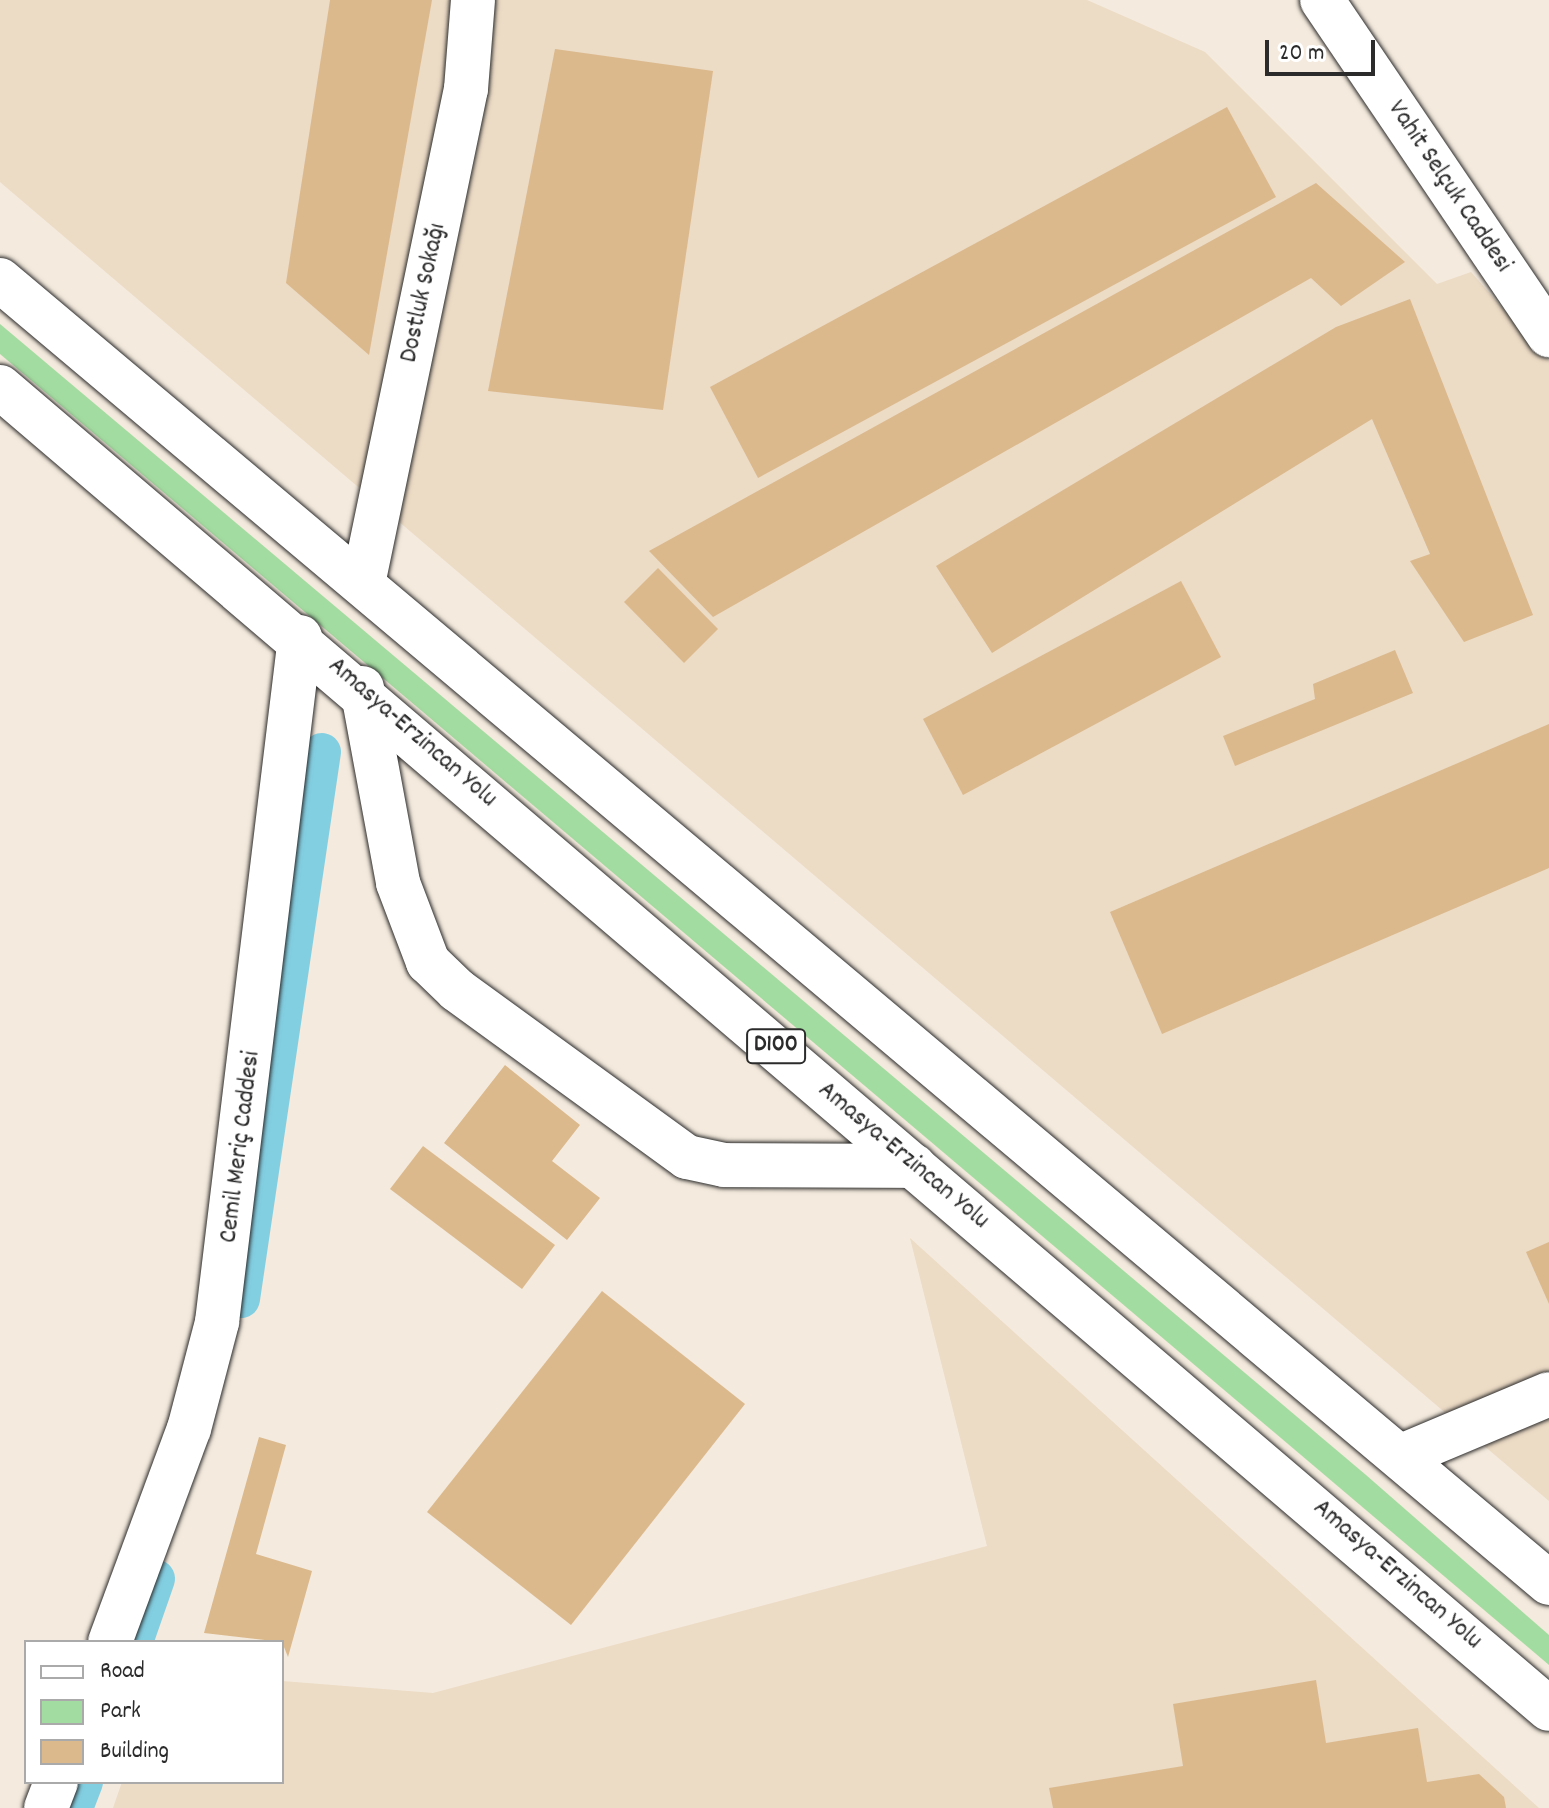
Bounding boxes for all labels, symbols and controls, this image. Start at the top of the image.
scale bar [1269,24,1379,74]
text: 20 m [1279,37,1325,71]
street label: Vahit Selçuk Caddesi [1380,95,1518,279]
street label: Dostluk Sokağı [394,221,454,365]
street label: Amasya-Erzincan Yolu [321,651,503,815]
road number: D100 [746,1026,806,1066]
street label: Cemil Meriç Caddesi [214,1049,268,1245]
street label: Amasya-Erzincan Yolu [811,1075,995,1237]
street label: Amasya-Erzincan Yolu [1306,1493,1488,1657]
legend [24,1640,284,1784]
text: Road [100,1655,145,1689]
text: Park [100,1695,141,1729]
text: Building [100,1735,169,1769]

